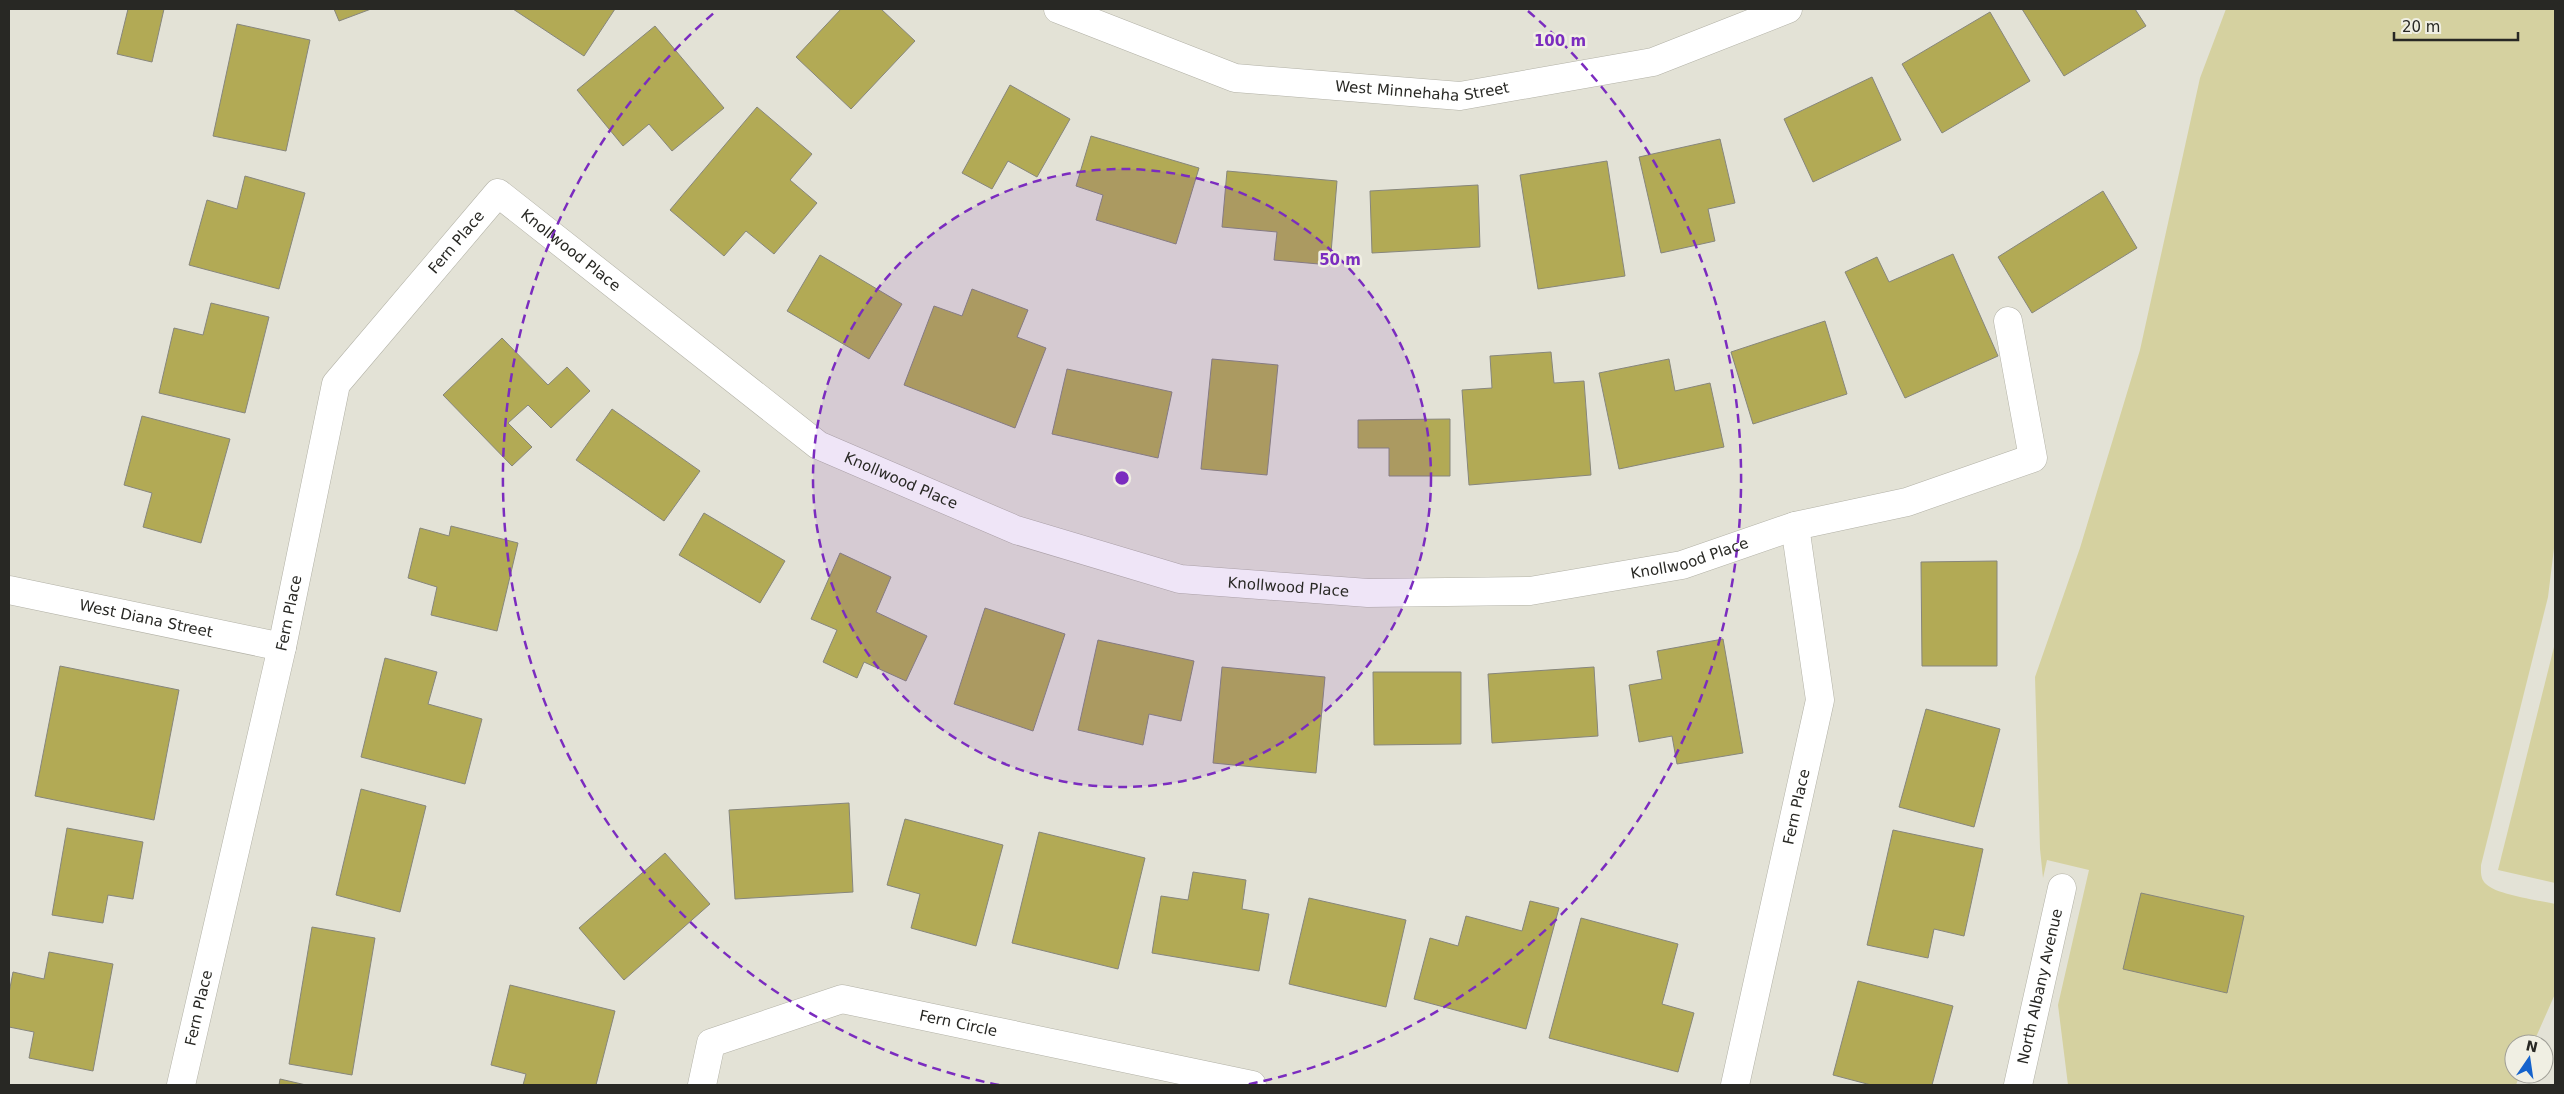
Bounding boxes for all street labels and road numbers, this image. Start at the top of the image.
street label: West Minnehaha Street [1335,77,1511,105]
street label: Knollwood Place [517,206,624,295]
street label: Fern Place [425,207,488,277]
street label: Knollwood Place [841,448,960,513]
street label: Knollwood Place [1629,534,1751,583]
street label: Fern Place [272,574,306,653]
street label: Knollwood Place [1227,574,1350,601]
street label: West Diana Street [78,596,214,641]
street label: Fern Place [1779,767,1814,846]
street label: North Albany Avenue [2014,907,2066,1066]
street label: Fern Place [181,968,216,1048]
street label: Fern Circle [918,1006,999,1040]

